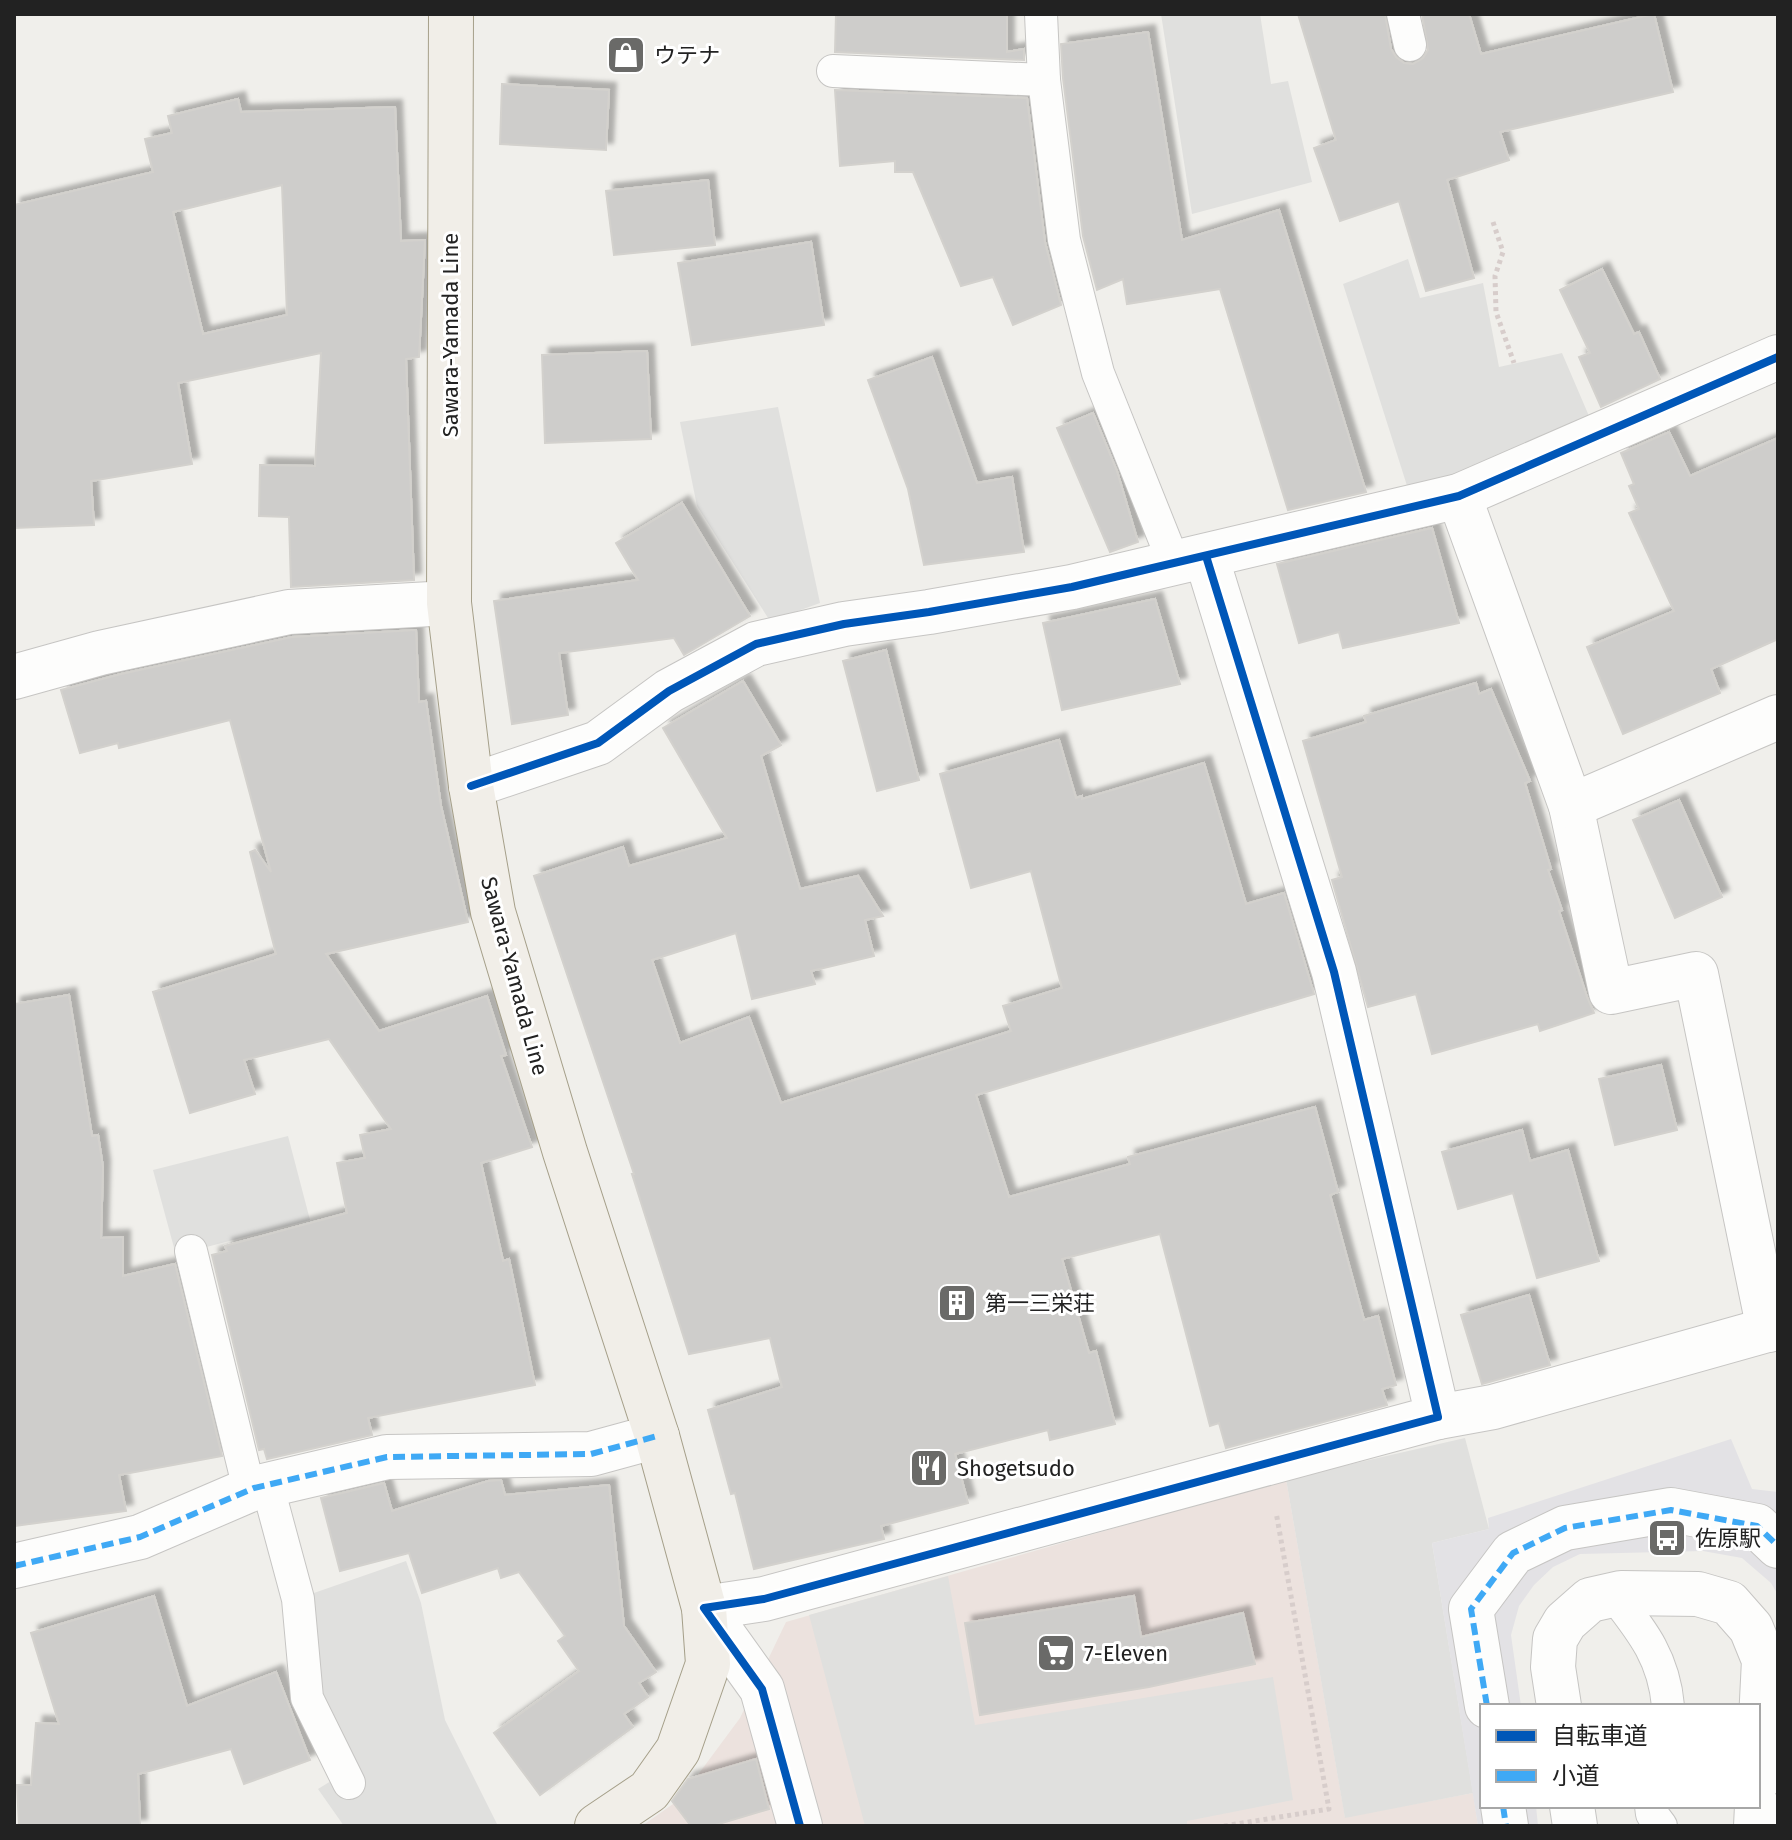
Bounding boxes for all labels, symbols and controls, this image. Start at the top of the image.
shop icon: ウテナ [605,34,647,76]
place label: ウテナ [654,42,720,69]
street label: Sawara-Yamada Line [437,233,464,437]
street label: Sawara-Yamada Line [475,874,554,1078]
building icon: 第一三栄荘 [936,1282,978,1324]
place label: 第一三栄荘 [985,1290,1095,1317]
restaurant icon: Shogetsudo [908,1447,950,1489]
place label: Shogetsudo [957,1455,1075,1482]
bus stop icon: 佐原駅 [1646,1517,1688,1559]
place label: 佐原駅 [1695,1525,1761,1552]
supermarket icon: 7-Eleven [1035,1632,1077,1674]
place label: 7-Eleven [1084,1640,1168,1667]
legend [1480,1704,1760,1808]
text: 自転車道 [1552,1722,1648,1750]
text: 小道 [1552,1762,1600,1790]

